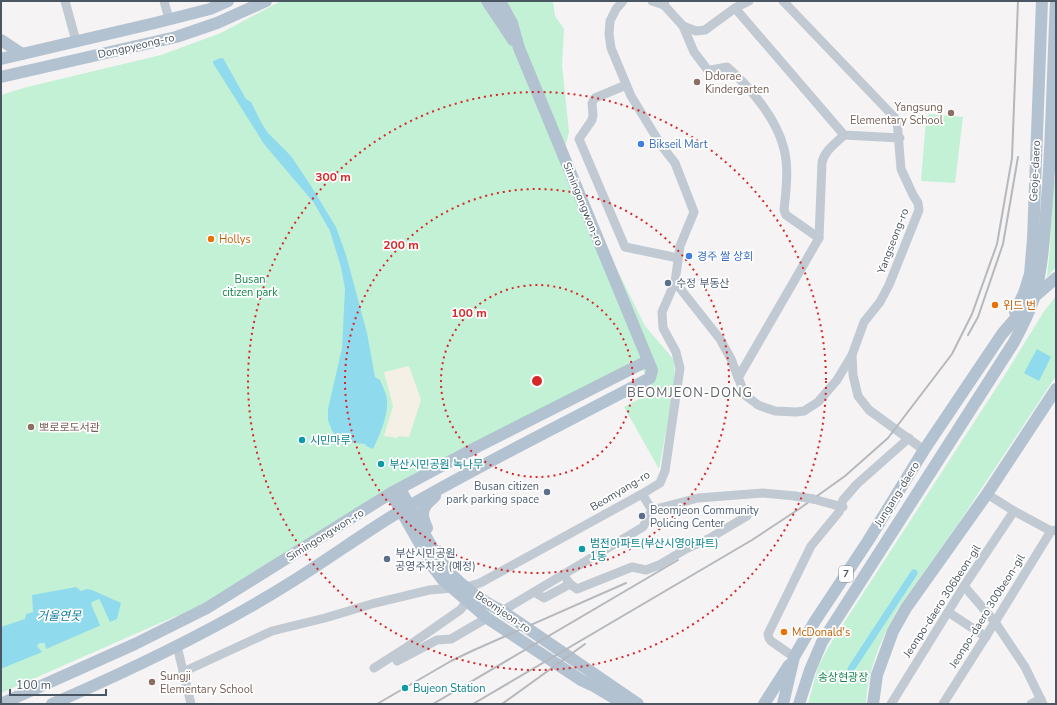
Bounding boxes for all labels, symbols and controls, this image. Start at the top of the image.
street label: Dongpyeong-ro [96,30,176,62]
place label: Ddorae Kindergarten [705,69,769,97]
marker: Ddorae Kindergarten [692,77,702,87]
place label: Yangsung Elementary School [850,100,944,128]
marker: Yangsung Elementary School [946,108,956,118]
place label: Bikseil Mart [649,137,708,152]
marker: Bikseil Mart [636,139,646,149]
street label: Geoje-daero [1026,140,1044,202]
street label: Simingongwon-ro [559,160,607,248]
text: 300 m [315,169,351,185]
street label: Yangseong-ro [873,206,912,277]
place label: Hollys [219,232,251,247]
marker: Hollys [206,234,216,244]
text: 200 m [383,237,419,253]
place label: 경주 쌀 상회 [697,249,753,264]
marker: 경주 쌀 상회 [684,251,694,261]
park label: Busan citizen park [222,272,278,300]
place label: 수정 부동산 [676,276,729,291]
marker: 수정 부동산 [663,278,673,288]
place label: 위드 번 [1003,298,1036,313]
marker: 위드 번 [990,300,1000,310]
text: 100 m [451,305,487,321]
centre of rings [530,374,544,388]
district label: BEOMJEON-DONG [627,384,753,402]
place label: 뽀로로도서관 [39,420,100,435]
marker: 뽀로로도서관 [26,422,36,432]
place label: 시민마루 [310,433,350,448]
marker: 시민마루 [297,435,307,445]
place label: 부산시민공원 녹나무 [389,457,483,472]
marker: 부산시민공원 녹나무 [376,459,386,469]
street label: Jungang-daero [871,459,923,530]
street label: Beomyang-ro [587,467,653,515]
place label: Busan citizen park parking space [446,479,539,507]
marker: Busan citizen park parking space [542,487,552,497]
place label: Beomjeon Community Policing Center [650,503,759,531]
street label: Simingongwon-ro [283,505,367,565]
marker: Beomjeon Community Policing Center [637,511,647,521]
place label: 범전아파트(부산시영아파트) 1동 [590,536,718,564]
street label: Jeonpo-daero 306beon-gil [899,541,985,661]
marker: 범전아파트(부산시영아파트) 1동 [577,544,587,554]
place label: 부산시민공원 공영주차장 (예정) [395,546,476,574]
street label: Jeonpo-daero 300beon-gil [945,551,1029,672]
marker: 부산시민공원 공영주차장 (예정) [382,554,392,564]
road number: 7 [839,566,853,582]
street label: Beomjeon-ro [472,588,534,636]
water label: 거울연못 [37,608,82,624]
place label: McDonald's [792,625,850,640]
marker: McDonald's [779,627,789,637]
place label: Sungji Elementary School [160,669,254,697]
park label: 송상현광장 [818,670,868,685]
scale bar [10,671,106,697]
text: 100 m [16,677,51,693]
marker: Sungji Elementary School [147,677,157,687]
place label: Bujeon Station [413,681,485,696]
marker: Bujeon Station [400,683,410,693]

